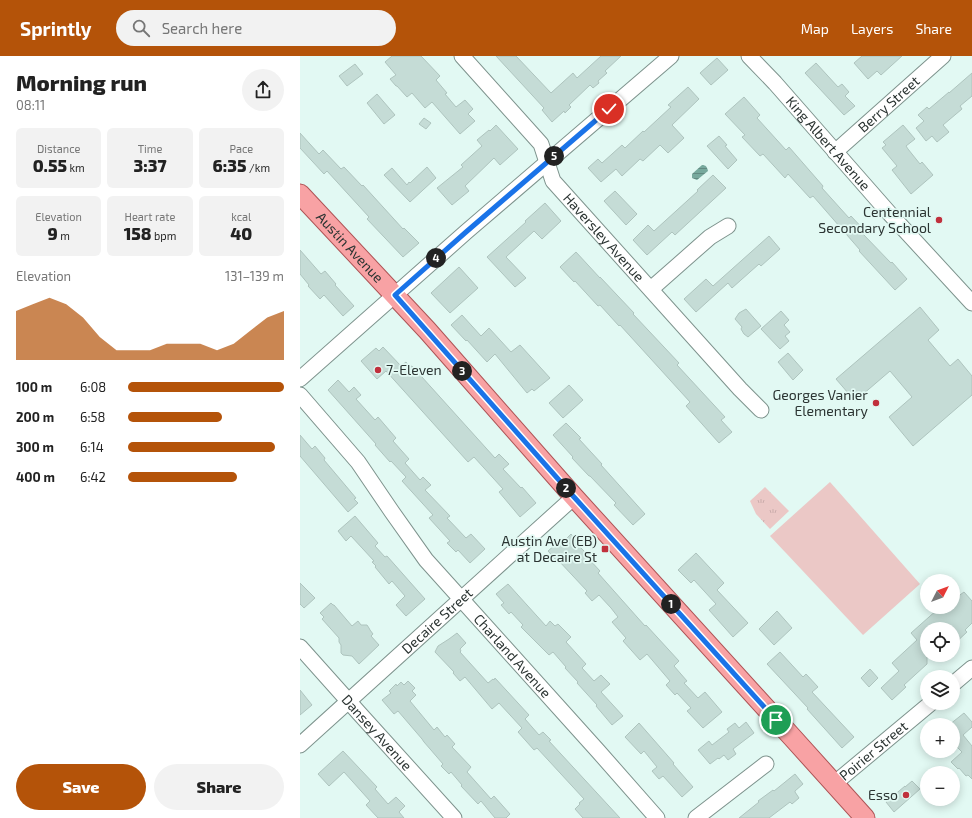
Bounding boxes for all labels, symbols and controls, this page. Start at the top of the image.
search box [116,10,396,46]
text: Sprintly [20,17,92,40]
icon: search [130,17,152,39]
text: Search here [162,19,242,37]
text: Map [801,20,829,37]
text: Layers [851,20,893,37]
text: Share [915,20,952,37]
text: Morning run [16,69,147,95]
button: share [242,69,284,111]
street label: Berry Street [854,72,923,136]
pin [592,92,626,126]
street label: King Albert Avenue [783,93,874,194]
text: 08:11 [16,97,45,113]
icon: check [598,98,620,120]
text: Distance [37,142,80,155]
text: Time [138,142,162,155]
text: Pace [229,142,253,155]
pin: 5 [544,146,564,166]
text: 5 [551,149,557,162]
text: 0.55 [33,155,67,175]
text: 3:37 [133,155,167,175]
text: 6:35 [213,155,247,175]
text: km [67,161,85,174]
text: /km [247,161,270,174]
street label: Haversley Avenue [560,189,648,285]
place label: Centennial Secondary School [818,203,932,236]
street label: Austin Avenue [313,208,387,286]
text: Elevation [35,210,82,223]
text: Heart rate [125,210,175,223]
text: kcal [231,210,251,223]
marker: Centennial Secondary School [934,215,944,225]
text: 9 [48,223,58,243]
text: 158 [124,223,152,243]
text: 40 [230,223,252,243]
text: m [58,229,70,242]
text: bpm [152,229,176,242]
pin: 4 [426,248,446,268]
text: 4 [432,251,440,264]
text: Elevation [16,268,71,284]
text: 131–139 m [225,268,284,284]
place label: 7-Eleven [386,361,442,378]
pin: 3 [452,361,472,381]
text: 3 [459,364,465,377]
marker: 7-Eleven [373,365,383,375]
text: 100 m [16,379,52,395]
text: 6:08 [80,379,106,395]
place label: Georges Vanier Elementary [772,386,869,419]
marker: Georges Vanier Elementary [871,398,881,408]
text: 200 m [16,409,54,425]
text: 6:58 [80,409,105,425]
text: 300 m [16,439,54,455]
text: 6:14 [80,439,104,455]
text: 400 m [16,469,55,485]
text: 6:42 [80,469,106,485]
pin: 2 [556,478,576,498]
text: 2 [563,481,569,494]
place label: Austin Ave (EB) at Decaire St [502,532,597,565]
marker: Austin Ave (EB) at Decaire St [600,544,610,554]
north arrow [920,574,960,614]
map controls [920,574,960,806]
street label: Decaire Street [398,584,476,657]
pin: 1 [661,594,681,614]
text: 1 [669,597,673,610]
street label: Charland Avenue [471,610,555,701]
button: locate [920,622,960,662]
button: layers [920,670,960,710]
street label: Dansey Avenue [338,691,416,774]
pin [759,703,793,737]
icon: arrive [765,709,787,731]
street label: Poirier Street [836,717,911,784]
button: + [920,718,960,758]
button: Save [16,764,146,810]
button: Share [154,764,284,810]
button: − [920,766,960,806]
place label: Esso [868,786,898,803]
marker: Esso [901,790,911,800]

